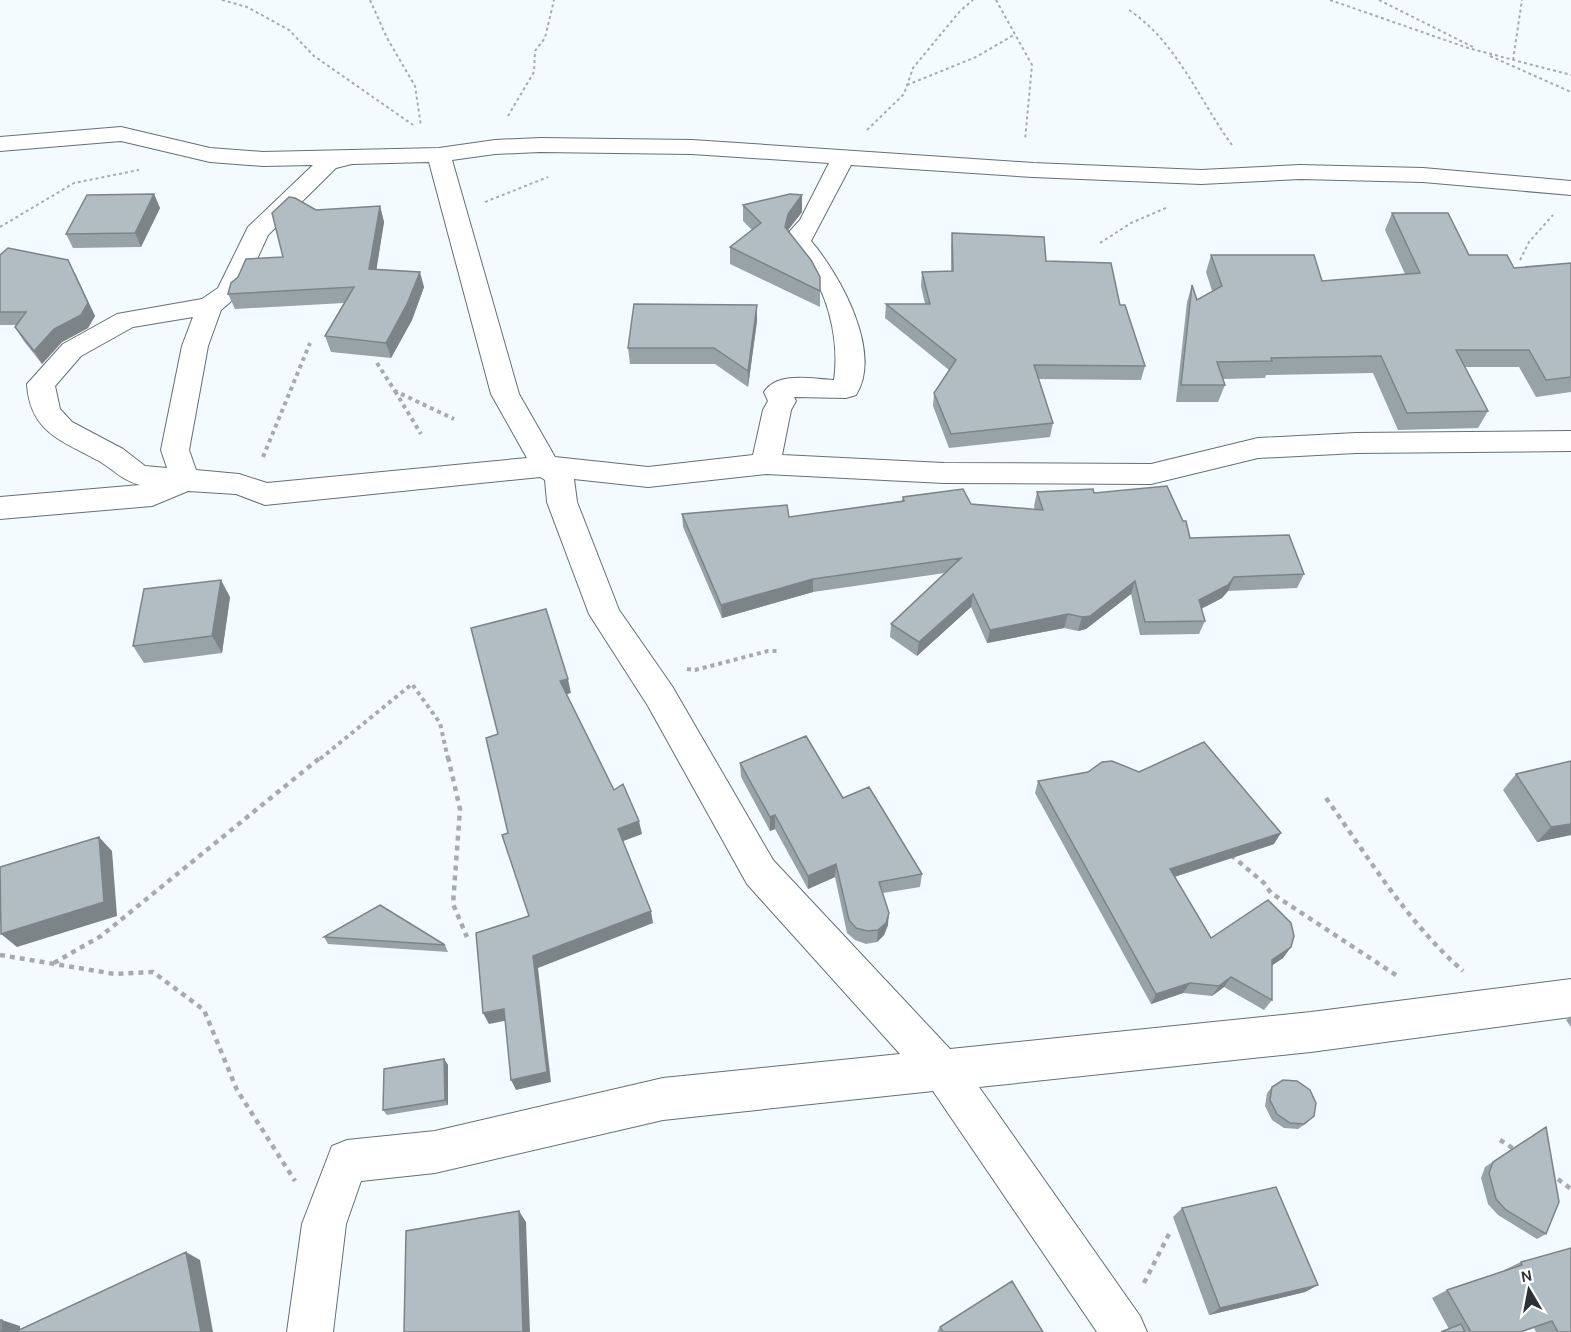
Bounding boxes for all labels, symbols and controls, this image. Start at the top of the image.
north arrow [1499,1260,1559,1320]
text: N [1519,1265,1534,1286]

